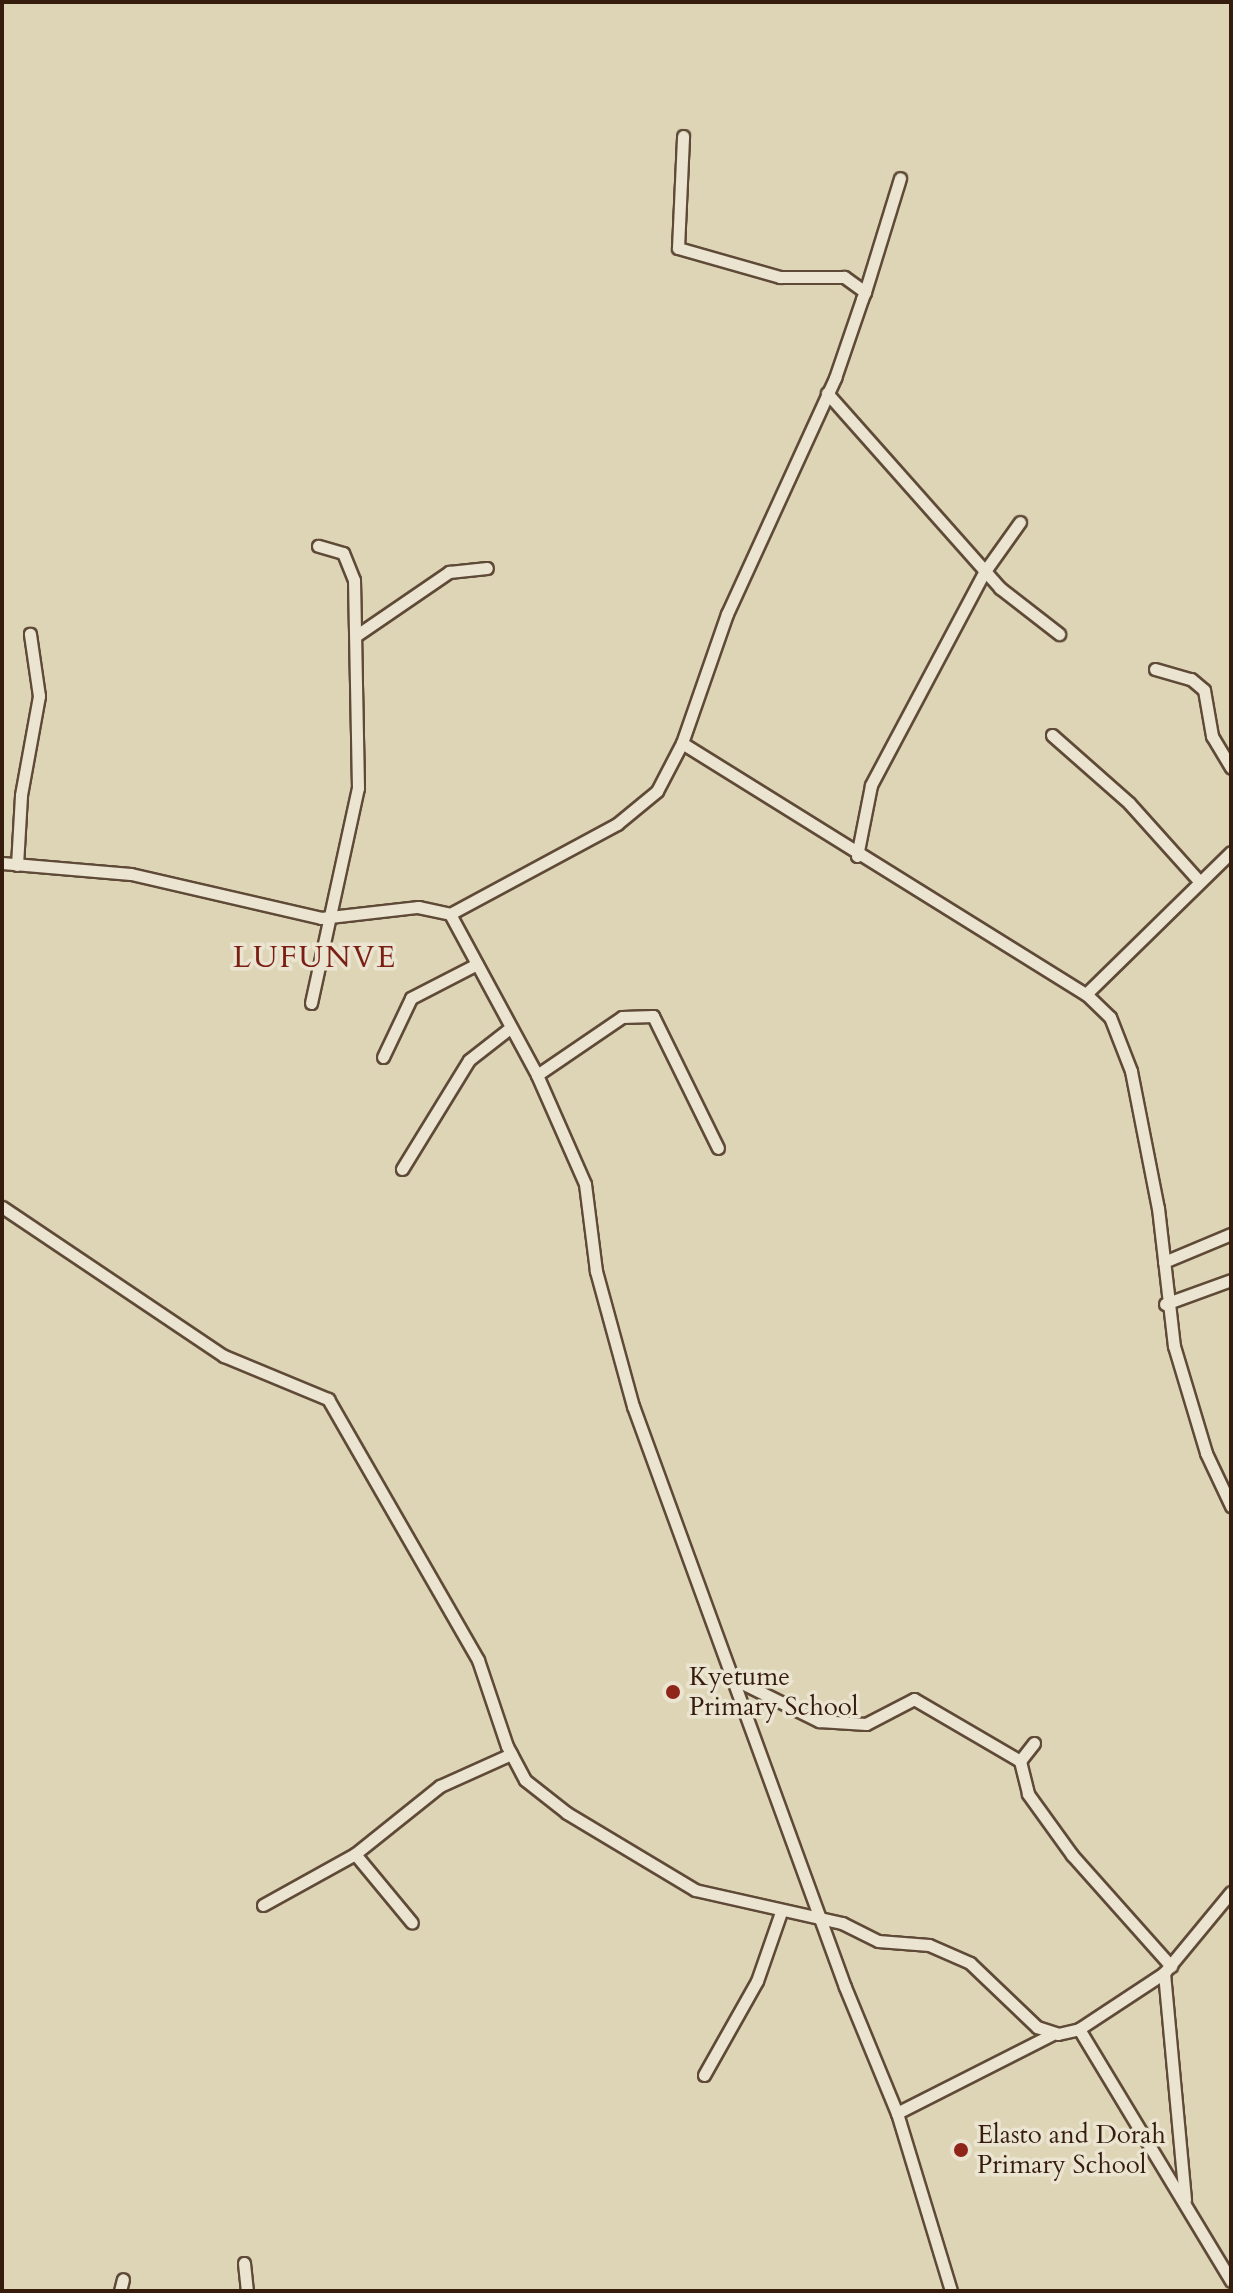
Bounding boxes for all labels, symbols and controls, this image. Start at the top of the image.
district label: LUFUNVE [233,940,397,976]
place label: Kyetume Primary School [689,1661,858,1722]
marker: Kyetume Primary School [664,1683,682,1701]
place label: Elasto and Dorah Primary School [977,2119,1166,2180]
marker: Elasto and Dorah Primary School [952,2141,970,2159]

